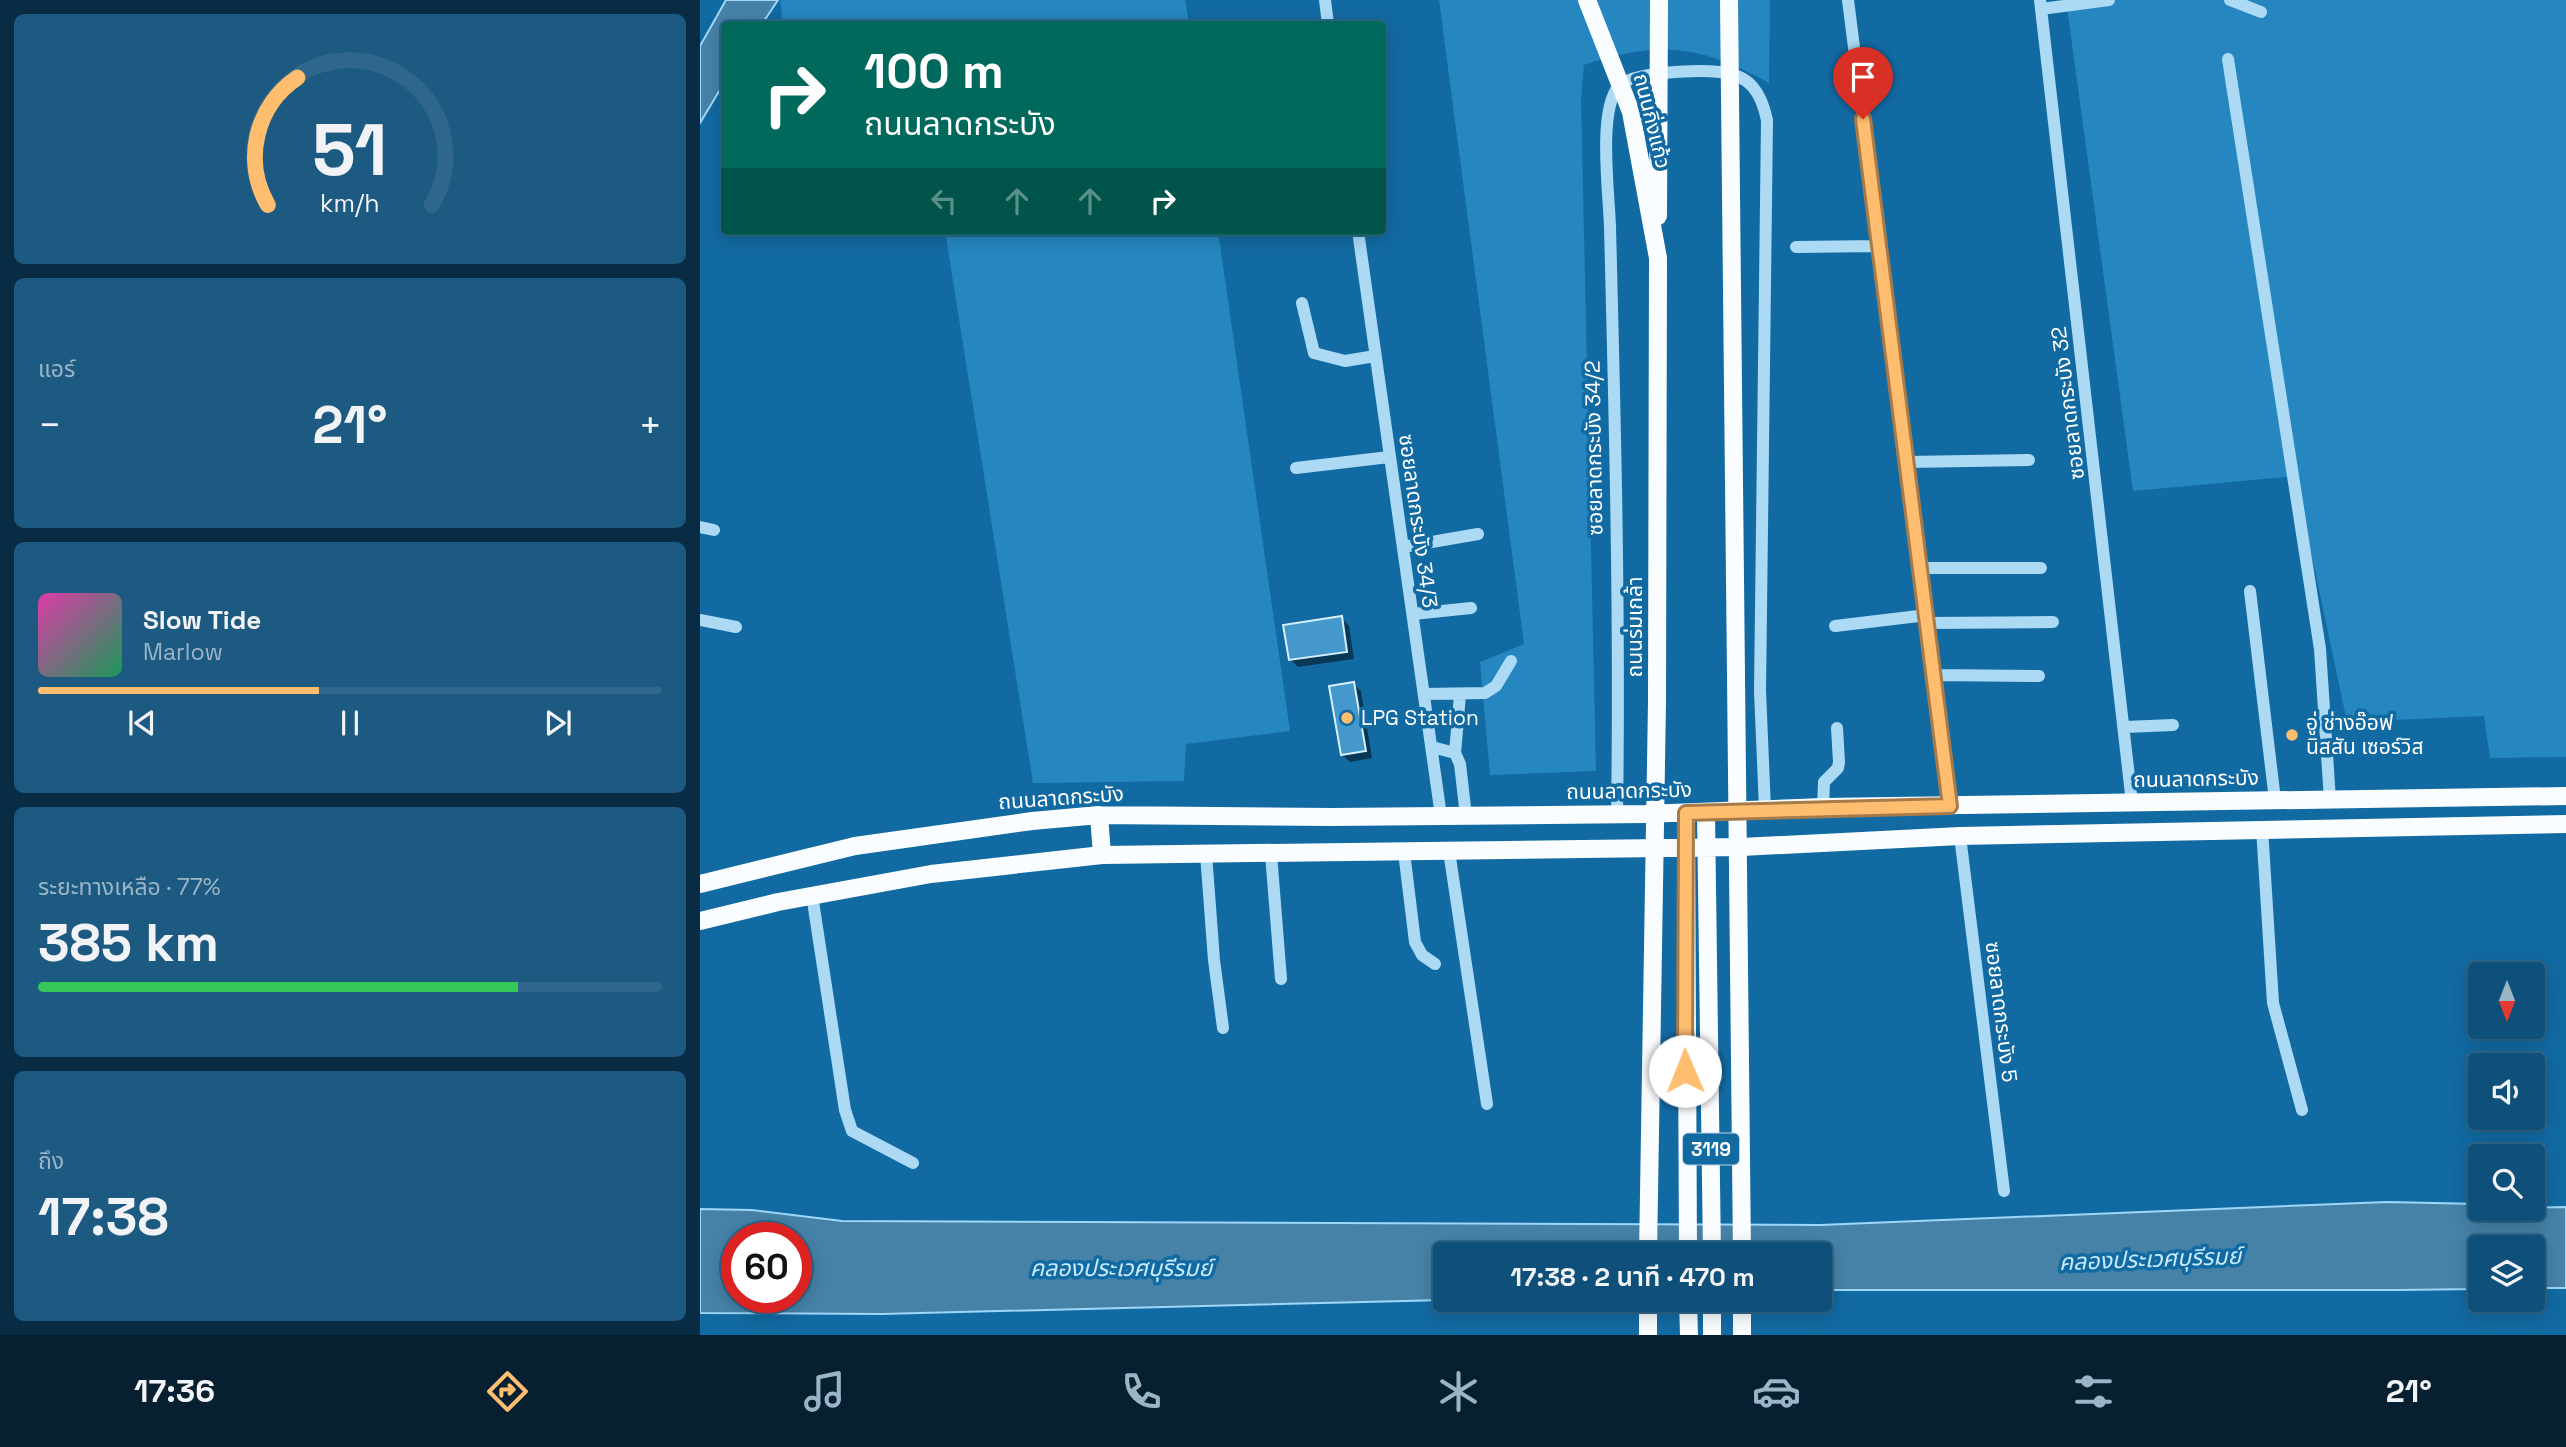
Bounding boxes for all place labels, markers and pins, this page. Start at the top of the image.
pin [1833,47,1893,119]
place label: LPG Station [1361,704,1479,731]
place label: อู่ ช่างอ๊อฟ นิสสัน เซอร์วิส [2306,709,2423,760]
marker: LPG Station [1339,710,1355,726]
marker: อู่ ช่างอ๊อฟ นิสสัน เซอร์วิส [2284,727,2300,743]

